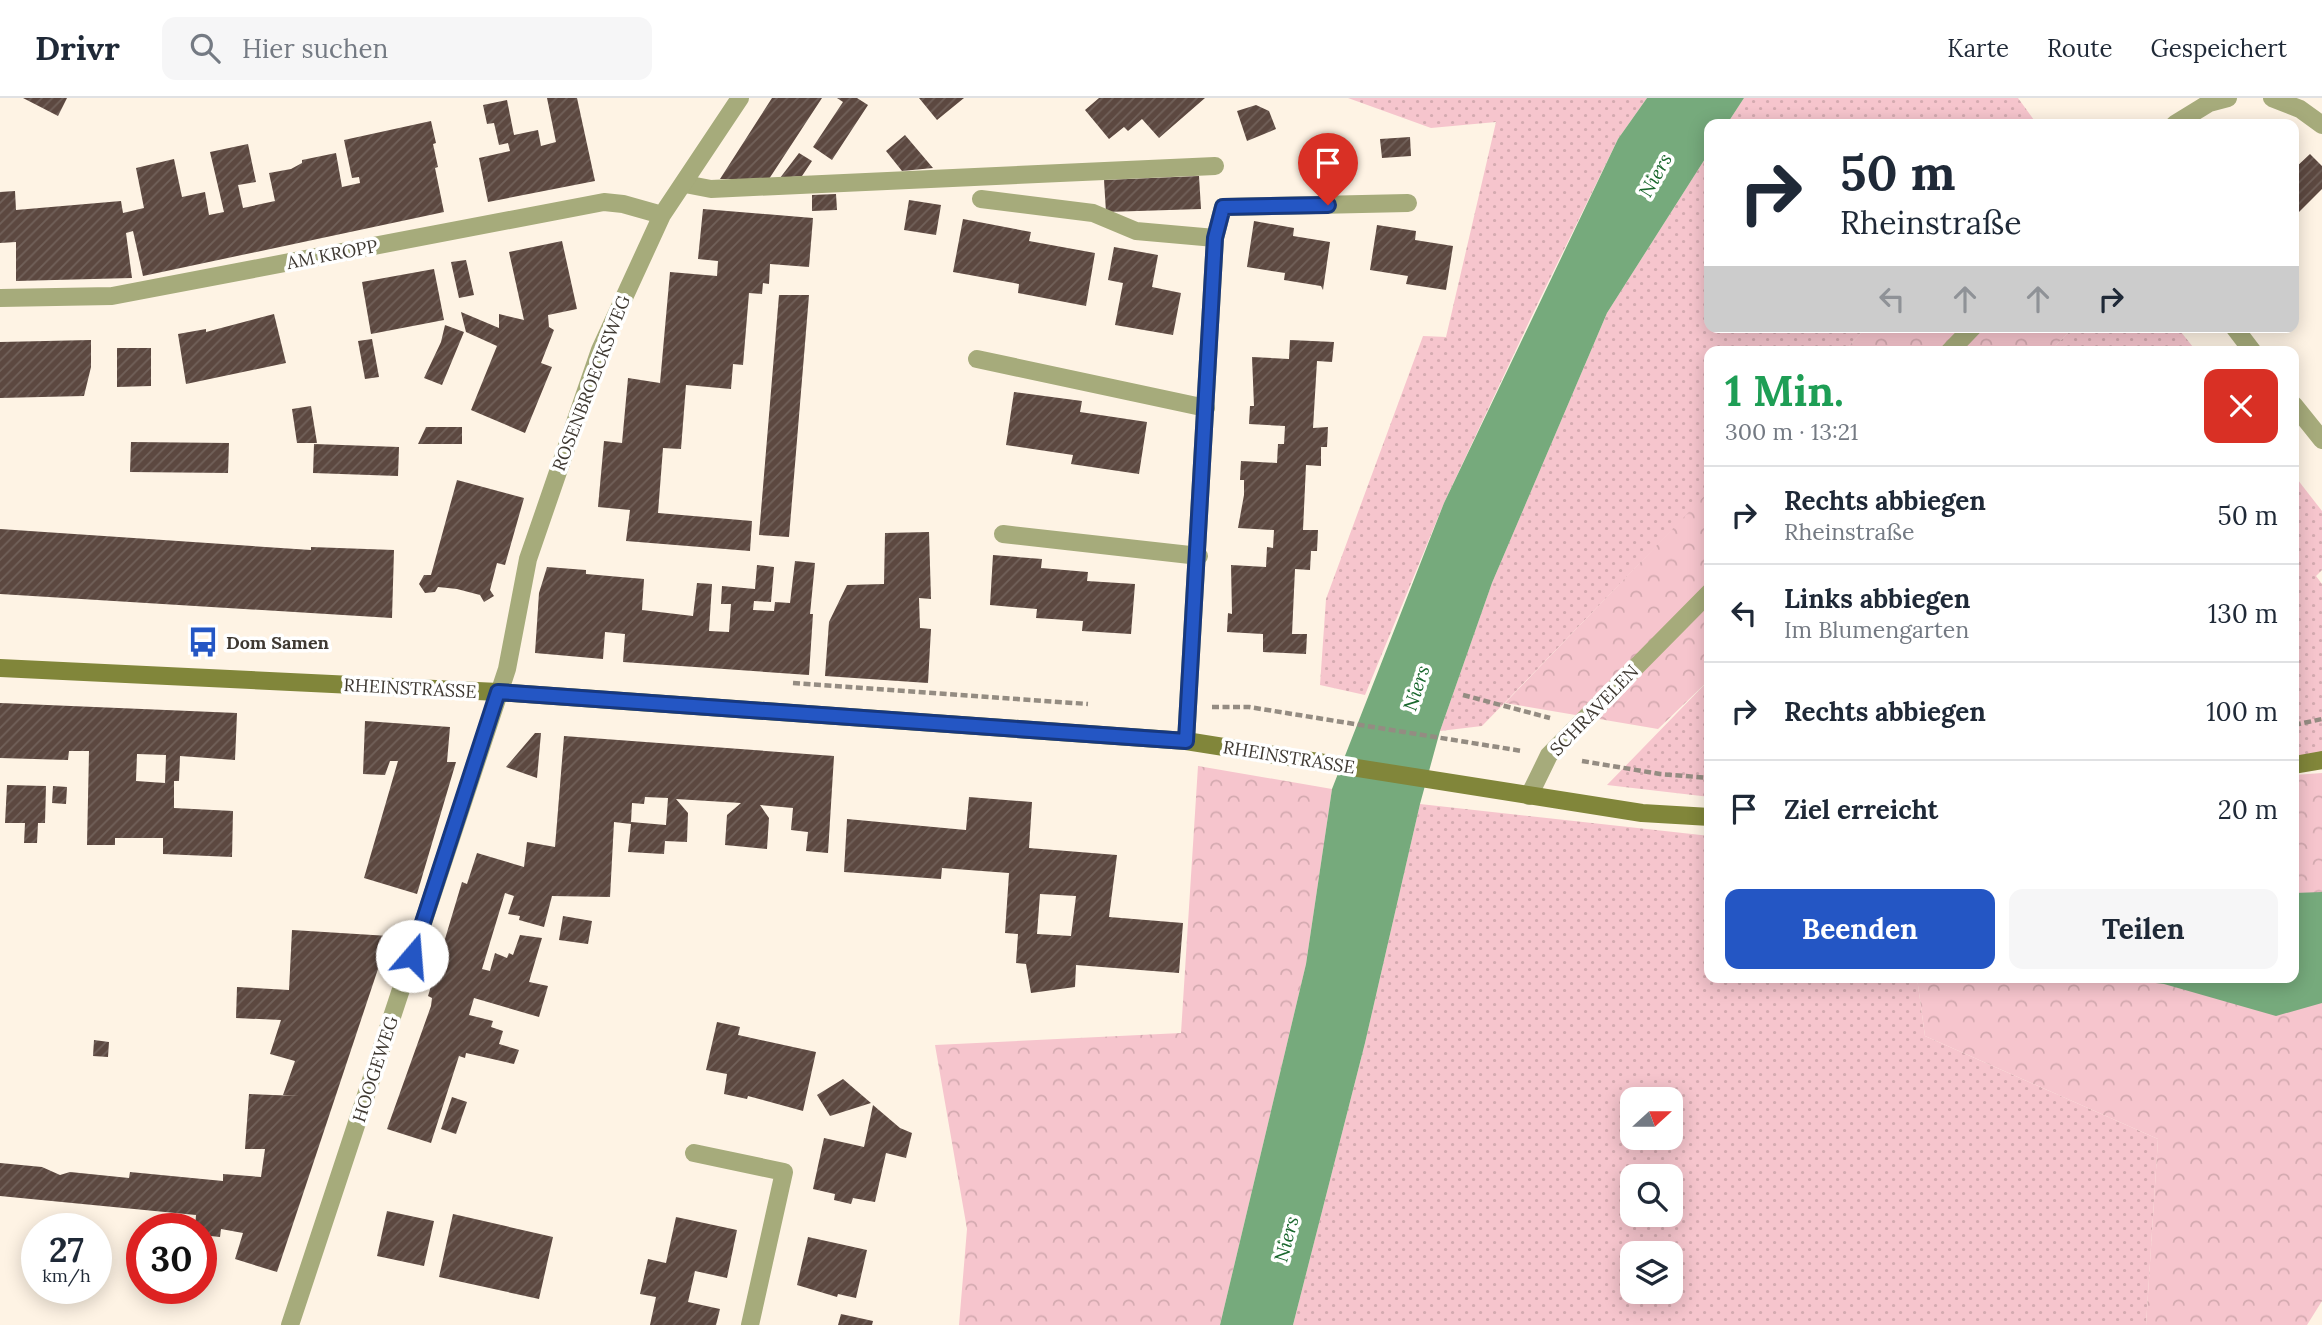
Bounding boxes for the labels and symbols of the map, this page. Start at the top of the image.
pin [1298,133,1358,205]
water label: Niers [1633,149,1677,201]
street label: AM KROPP [284,234,379,274]
street label: ROSENBROECKSWEG [547,292,635,474]
bus stop icon: Dom Samen [186,625,220,659]
place label: Dom Samen [226,631,330,654]
street label: SCHRAVELEN [1545,660,1643,760]
water label: Niers [1397,662,1435,714]
street label: RHEINSTRASSE [343,673,477,703]
street label: RHEINSTRASSE [1221,735,1357,779]
position arrow [375,919,449,993]
street label: HOOGEWEG [347,1013,403,1125]
north arrow [1620,1087,1684,1150]
speed limit sign: 30 [126,1213,217,1304]
water label: Niers [1268,1213,1304,1265]

